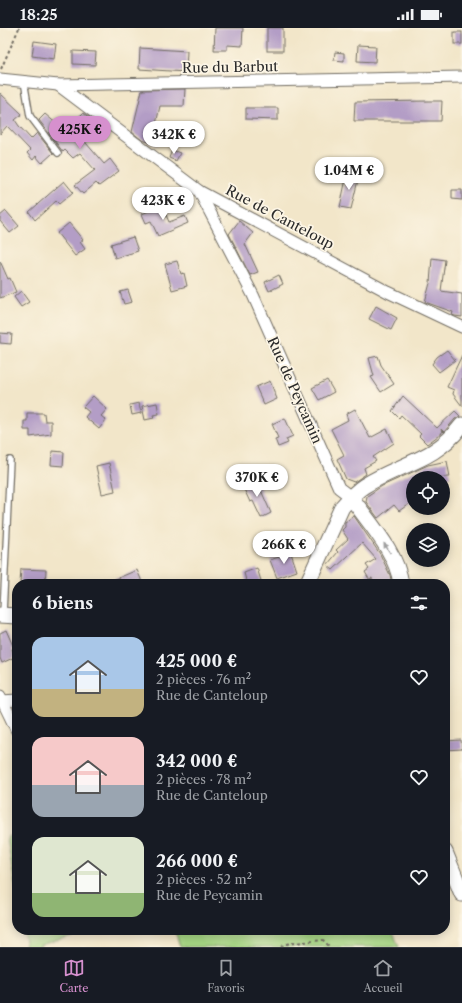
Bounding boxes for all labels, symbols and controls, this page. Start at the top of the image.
text: 18:25 [20,5,58,24]
street label: Rue du Barbut [182,57,278,77]
pin: 425K € [47,116,113,150]
text: 425K € [58,121,102,137]
pin: 342K € [141,121,207,155]
text: 342K € [152,126,196,142]
pin: 1.04M € [312,157,386,191]
text: 1.04M € [324,162,374,178]
street label: Rue de Canteloup [223,181,337,253]
pin: 423K € [130,187,196,221]
text: 423K € [141,192,185,208]
street label: Rue de Peycamin [263,334,327,446]
pin: 370K € [224,464,290,498]
text: 370K € [235,469,279,485]
map controls [406,471,450,567]
button: locate [406,471,450,515]
button: layers [406,523,450,567]
pin: 266K € [251,531,317,565]
text: 266K € [262,536,306,552]
one-way arrow [383,543,391,553]
icon: filters [408,592,430,614]
text: 6 biens [32,593,93,613]
text: 425 000 € [156,651,237,671]
icon: home [64,653,112,701]
icon: heart [408,666,430,688]
text: 2 pièces · 76 m² [156,671,251,687]
text: Rue de Canteloup [156,687,268,703]
text: 342 000 € [156,751,238,771]
icon: home [64,753,112,801]
icon: heart [408,766,430,788]
text: 2 pièces · 78 m² [156,771,252,787]
text: Rue de Canteloup [156,787,268,803]
text: 266 000 € [156,851,238,871]
icon: home [64,853,112,901]
icon: heart [408,866,430,888]
text: 2 pièces · 52 m² [156,871,252,887]
text: Rue de Peycamin [156,887,263,903]
tab: Carte [59,957,88,995]
tab: Favoris [207,957,245,995]
tab: Accueil [363,957,403,995]

